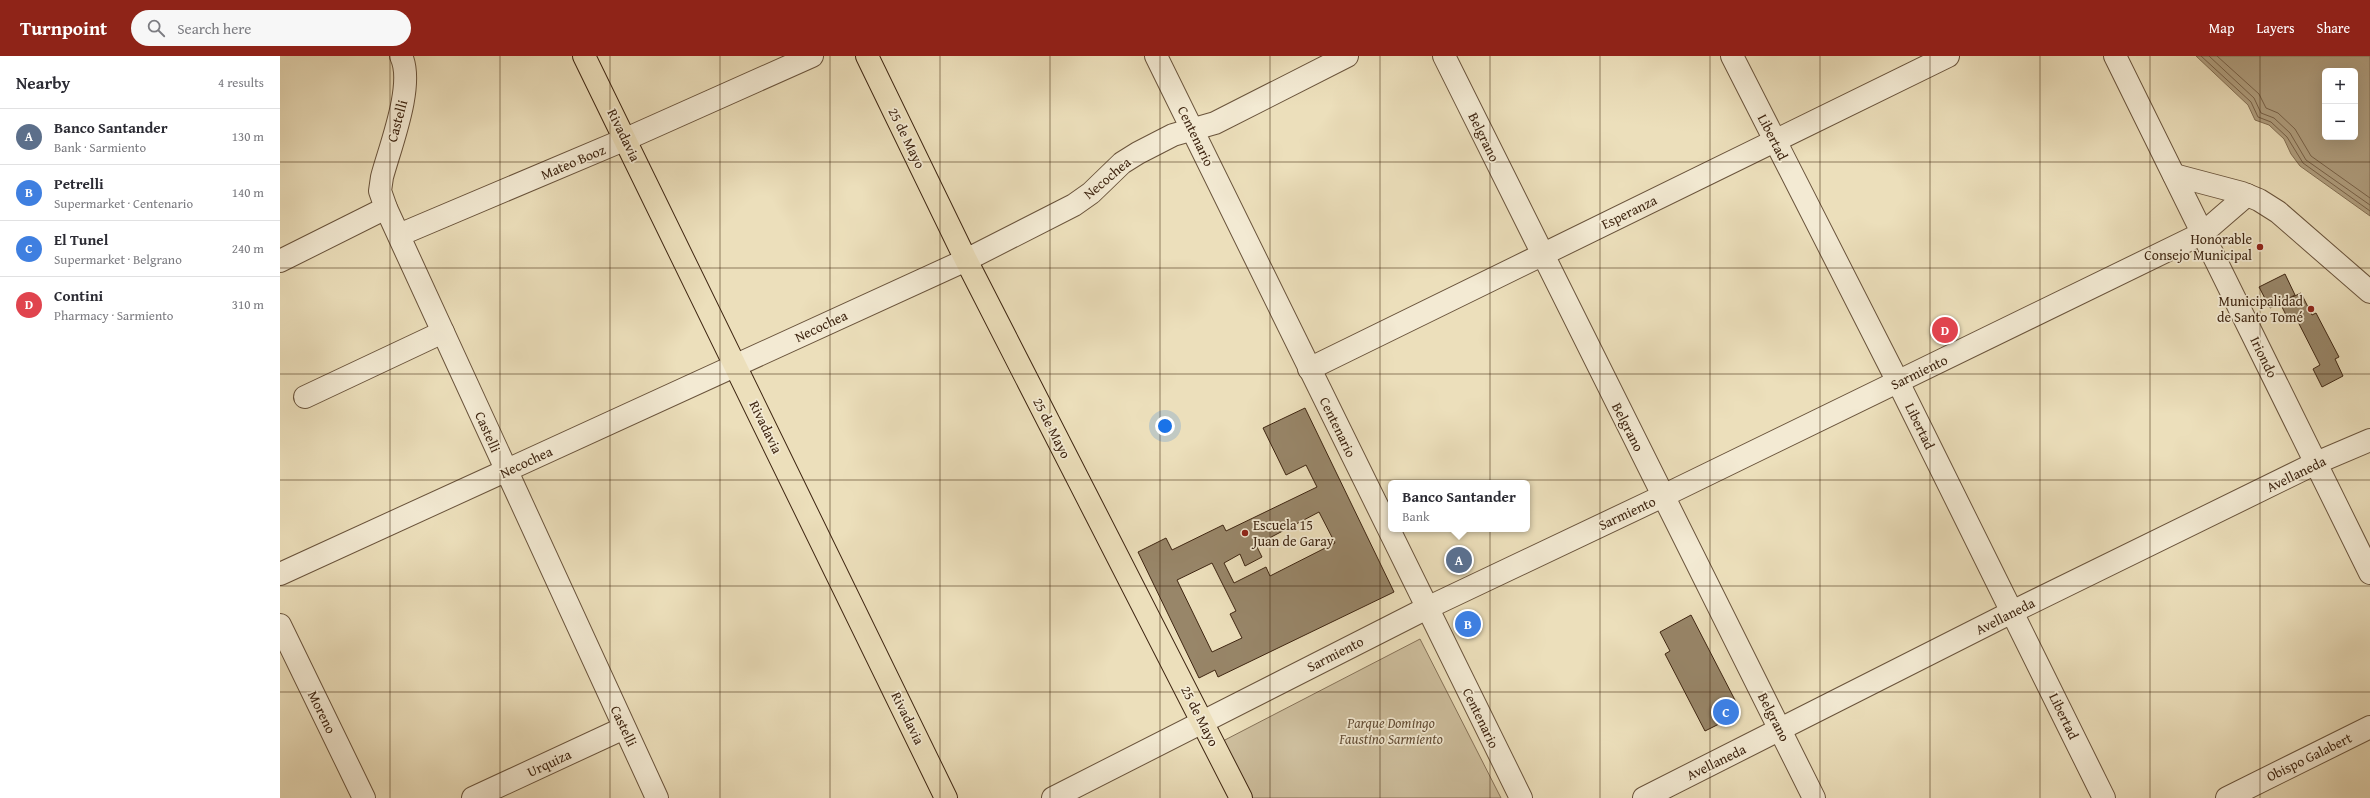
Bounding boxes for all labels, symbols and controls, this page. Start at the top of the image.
search box [131,10,411,46]
text: Turnpoint [20,14,107,42]
icon: search [145,17,167,39]
text: Search here [177,18,251,39]
text: Map [2209,18,2235,38]
text: Layers [2257,18,2295,38]
text: Share [2317,18,2350,38]
map controls [2322,68,2358,140]
button: + [2322,68,2358,104]
text: Nearby [16,70,70,95]
text: 4 results [218,73,264,92]
street label: Castelli [382,98,412,144]
street label: Centenario [1173,102,1219,170]
street label: 25 de Mayo [884,104,930,172]
button: − [2322,104,2358,140]
street label: Rivadavia [603,105,646,165]
street label: Belgrano [1463,109,1505,165]
street label: Libertad [1753,110,1793,164]
text: Banco Santander [54,117,168,138]
text: A [25,127,33,146]
text: 130 m [232,127,264,146]
text: Bank · Sarmiento [54,138,146,157]
street label: Mateo Booz [538,139,608,185]
street label: Necochea [1079,152,1135,204]
text: Petrelli [54,173,104,194]
text: B [25,183,33,202]
text: 140 m [232,183,264,202]
street label: Esperanza [1598,190,1661,234]
text: Supermarket · Centenario [54,194,193,213]
text: El Tunel [54,229,108,250]
place label: Honorable Consejo Municipal [2144,229,2252,265]
text: C [25,239,33,258]
text: 240 m [232,239,264,258]
marker: Honorable Consejo Municipal [2255,242,2265,252]
text: Supermarket · Belgrano [54,250,182,269]
text: Contini [54,285,103,306]
place label: Municipalidad de Santo Tomé [2217,291,2304,327]
text: D [25,295,33,314]
text: 310 m [232,295,264,314]
marker: Municipalidad de Santo Tomé [2306,304,2316,314]
street label: Necochea [791,305,851,347]
text: Pharmacy · Sarmiento [54,306,173,325]
pin: D [1932,315,1958,345]
street label: Iriondo [2245,333,2283,381]
street label: Sarmiento [1887,350,1951,394]
street label: Centenario [1315,393,1361,461]
street label: 25 de Mayo [1028,394,1076,462]
street label: Rivadavia [745,397,788,457]
street label: Belgrano [1607,399,1649,455]
street label: Libertad [1900,399,1940,453]
street label: Castelli [470,408,506,456]
your location [1155,416,1175,436]
street label: Necochea [496,441,556,483]
street label: Avellaneda [2263,451,2329,497]
popup [1388,480,1530,532]
text: Banco Santander [1402,486,1516,507]
street label: Sarmiento [1595,491,1659,535]
text: Bank [1402,507,1430,526]
place label: Escuela 15 Juan de Garay [1251,515,1334,551]
marker: Escuela 15 Juan de Garay [1240,528,1250,538]
pin: A [1446,545,1472,575]
street label: Avellaneda [1972,592,2038,639]
pin: B [1455,609,1481,639]
street label: Sarmiento [1303,631,1367,677]
street label: 25 de Mayo [1176,682,1224,750]
street label: Centenario [1458,684,1504,752]
street label: Moreno [303,687,341,737]
street label: Rivadavia [887,688,930,748]
street label: Belgrano [1753,689,1795,745]
street label: Libertad [2044,689,2084,743]
pin: C [1713,697,1739,727]
street label: Castelli [606,702,642,750]
park label: Parque Domingo Faustino Sarmiento [1338,713,1443,749]
street label: Obispo Galabert [2263,728,2355,786]
street label: Avellaneda [1683,739,1749,785]
street label: Urquiza [524,744,575,782]

